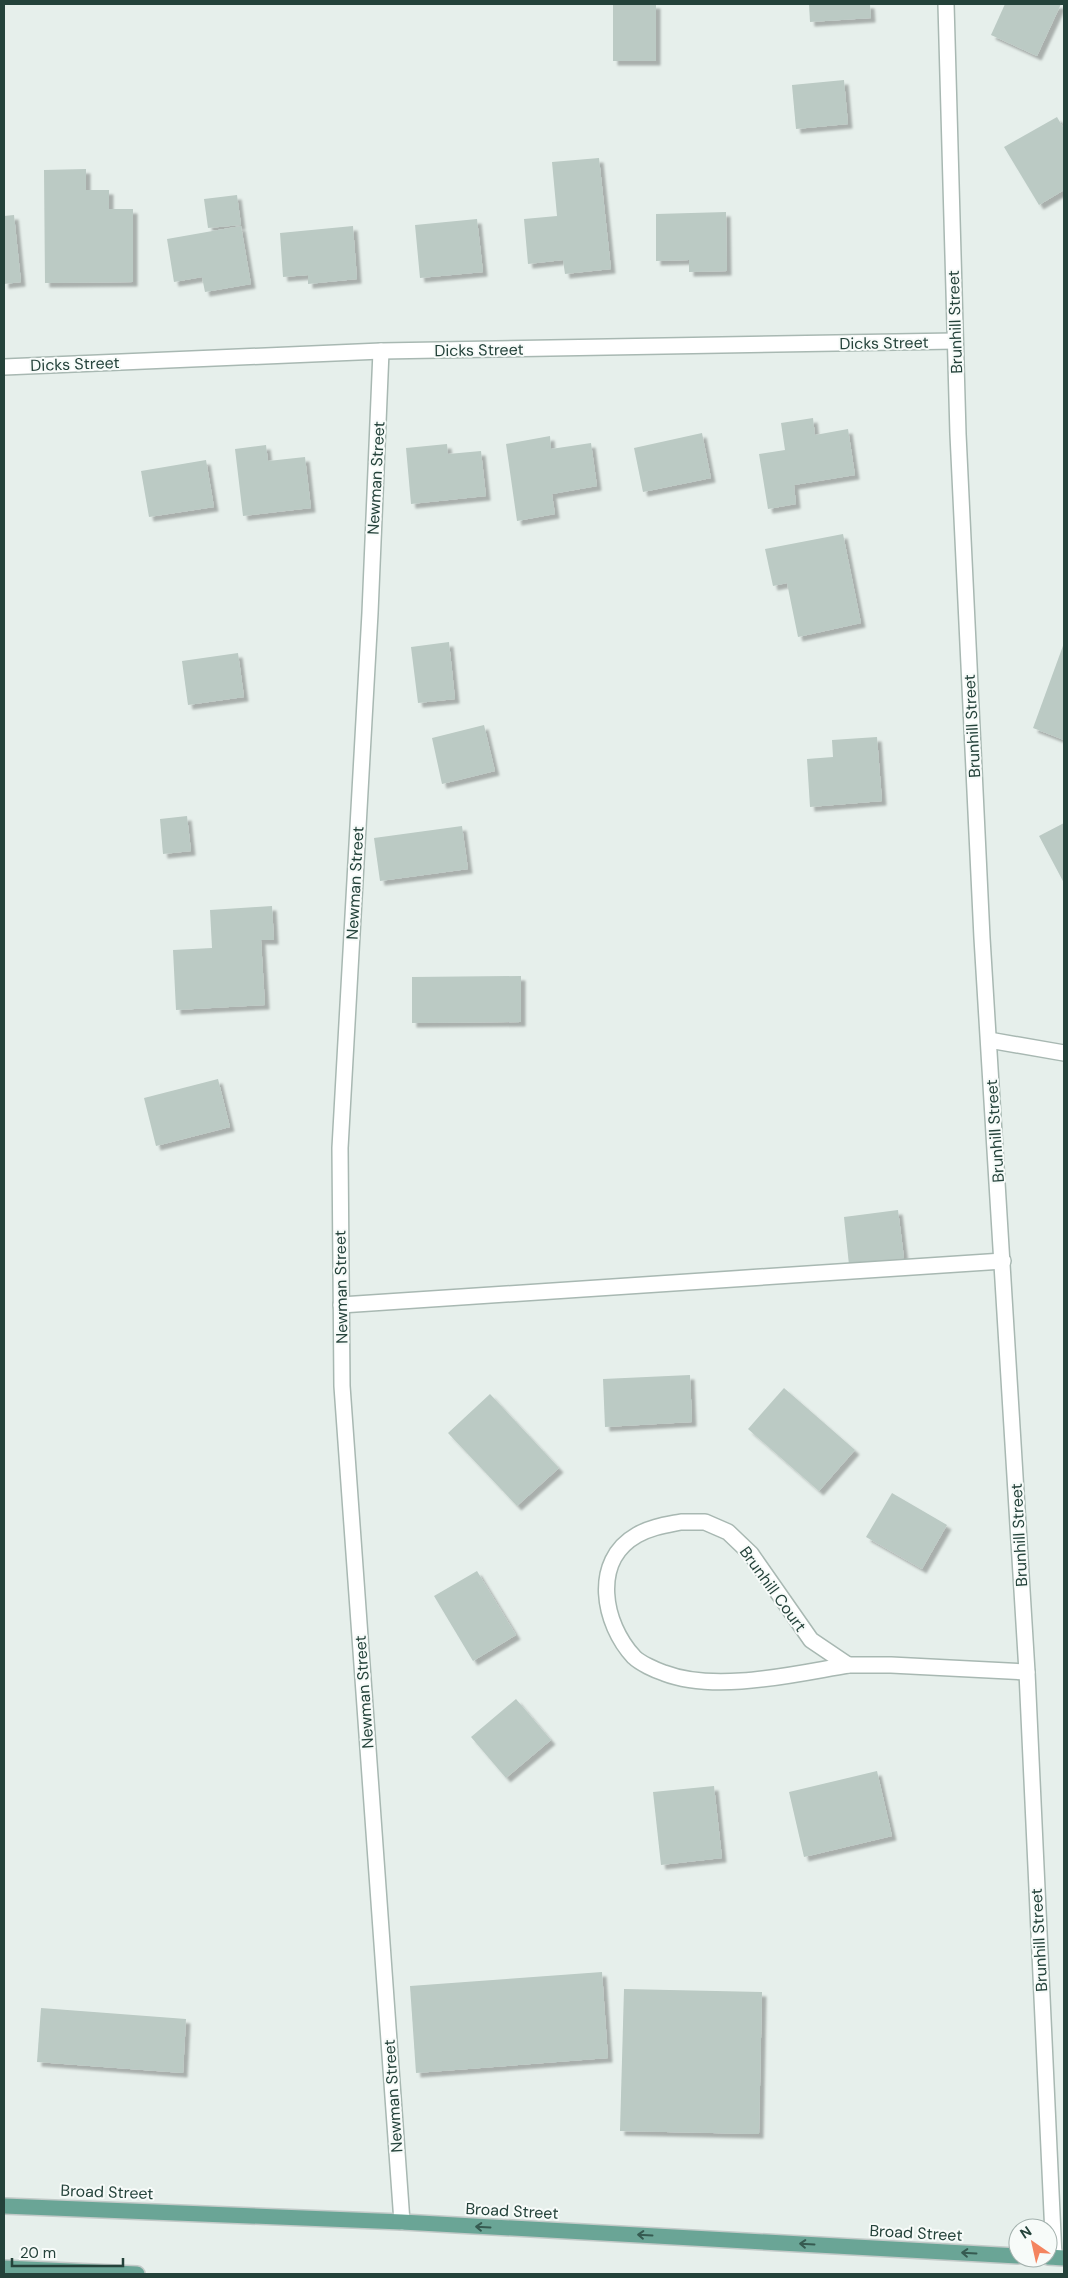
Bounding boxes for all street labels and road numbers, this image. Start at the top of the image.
street label: Brunhill Street [943,270,967,374]
street label: Dicks Street [839,332,929,354]
street label: Dicks Street [434,339,524,361]
street label: Dicks Street [30,352,120,376]
street label: Newman Street [363,421,389,535]
street label: Brunhill Street [959,674,985,778]
street label: Newman Street [342,826,368,940]
street label: Brunhill Street [981,1079,1009,1183]
street label: Newman Street [330,1230,352,1344]
street label: Brunhill Street [1006,1483,1032,1587]
street label: Brunhill Court [735,1542,811,1636]
street label: Newman Street [350,1635,378,1749]
street label: Brunhill Street [1026,1888,1052,1992]
street label: Newman Street [379,2039,407,2153]
street label: Broad Street [60,2180,154,2204]
street label: Broad Street [465,2198,559,2224]
street label: Broad Street [869,2220,963,2246]

